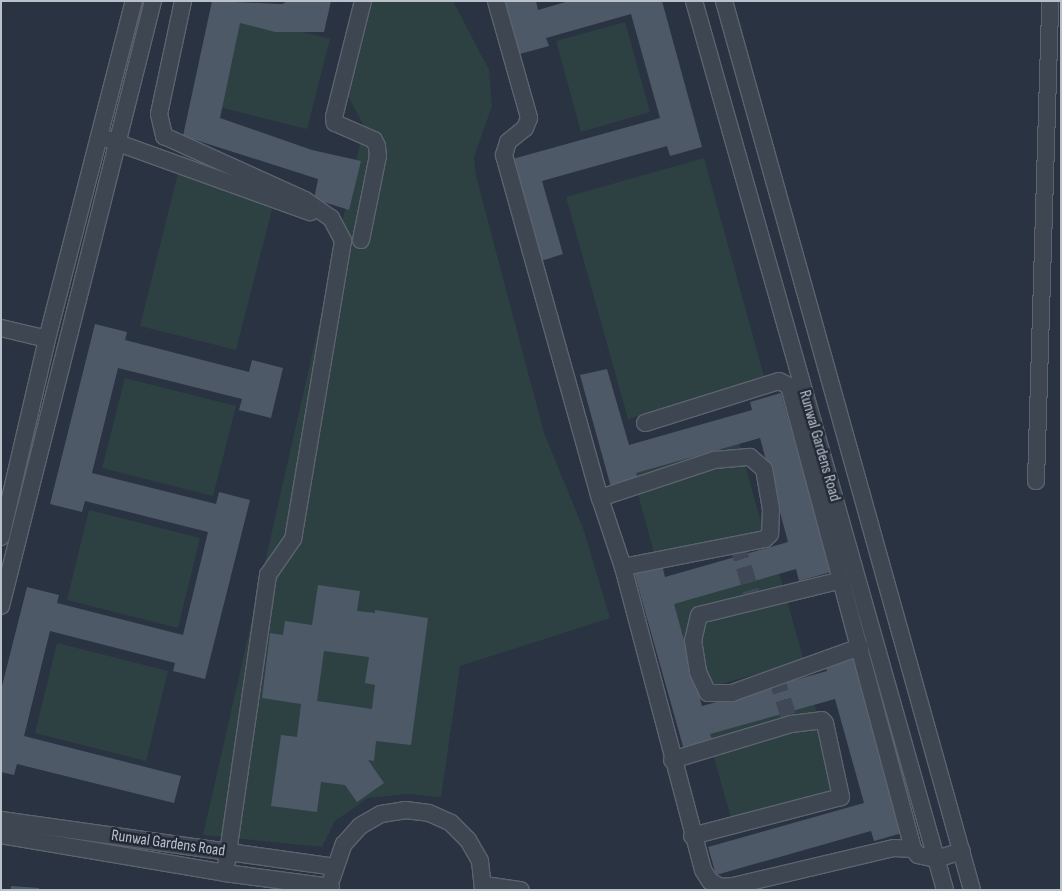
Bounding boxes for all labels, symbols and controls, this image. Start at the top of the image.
street label: Runwal Gardens Road [794,388,844,504]
street label: Runwal Gardens Road [110,827,226,861]

